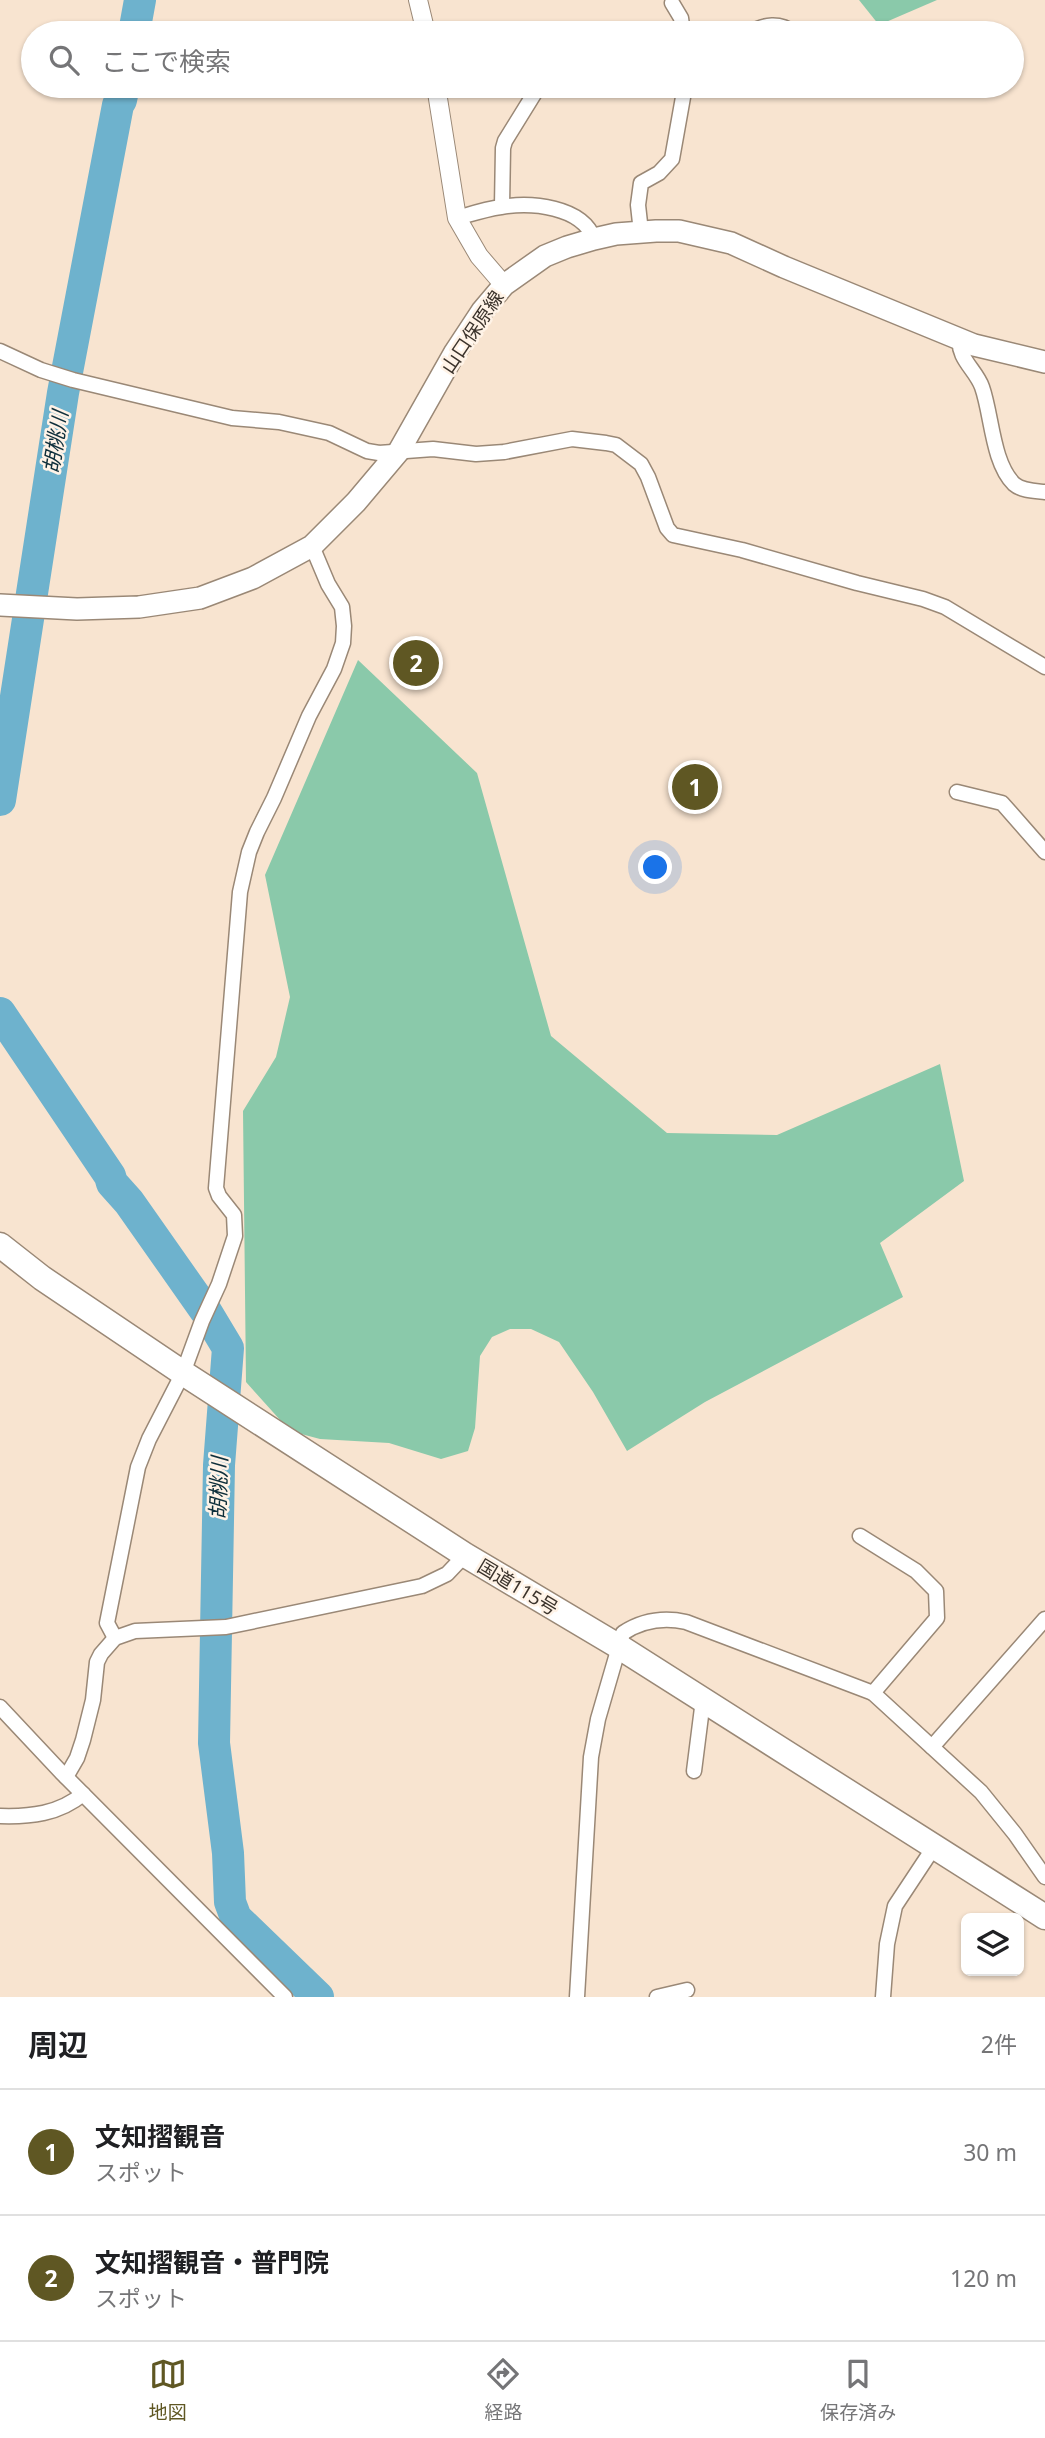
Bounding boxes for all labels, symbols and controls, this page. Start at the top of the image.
search box [21,21,1024,98]
icon: search [45,41,83,79]
text: ここで検索 [101,43,231,79]
street label: 山口保原線 [435,285,509,379]
water label: 胡桃川 [36,407,74,475]
pin: 2 [393,637,439,689]
pin: 1 [672,761,718,813]
your location [638,850,672,884]
water label: 胡桃川 [203,1454,233,1520]
street label: 国道115号 [473,1553,563,1621]
map controls [961,1913,1024,1976]
button: layers [961,1913,1024,1976]
text: 周辺 [28,2024,88,2065]
text: 2件 [981,2028,1017,2060]
text: 文知摺観音 [95,2118,225,2154]
text: 1 [44,2136,58,2168]
text: 30 m [963,2136,1017,2168]
text: スポット [95,2156,187,2188]
text: 文知摺観音・普門院 [95,2244,329,2280]
text: 2 [44,2262,58,2294]
text: 120 m [950,2262,1017,2294]
text: スポット [95,2282,187,2314]
tab: 地図 [149,2355,187,2425]
tab: 経路 [484,2355,522,2425]
tab: 保存済み [820,2355,896,2425]

